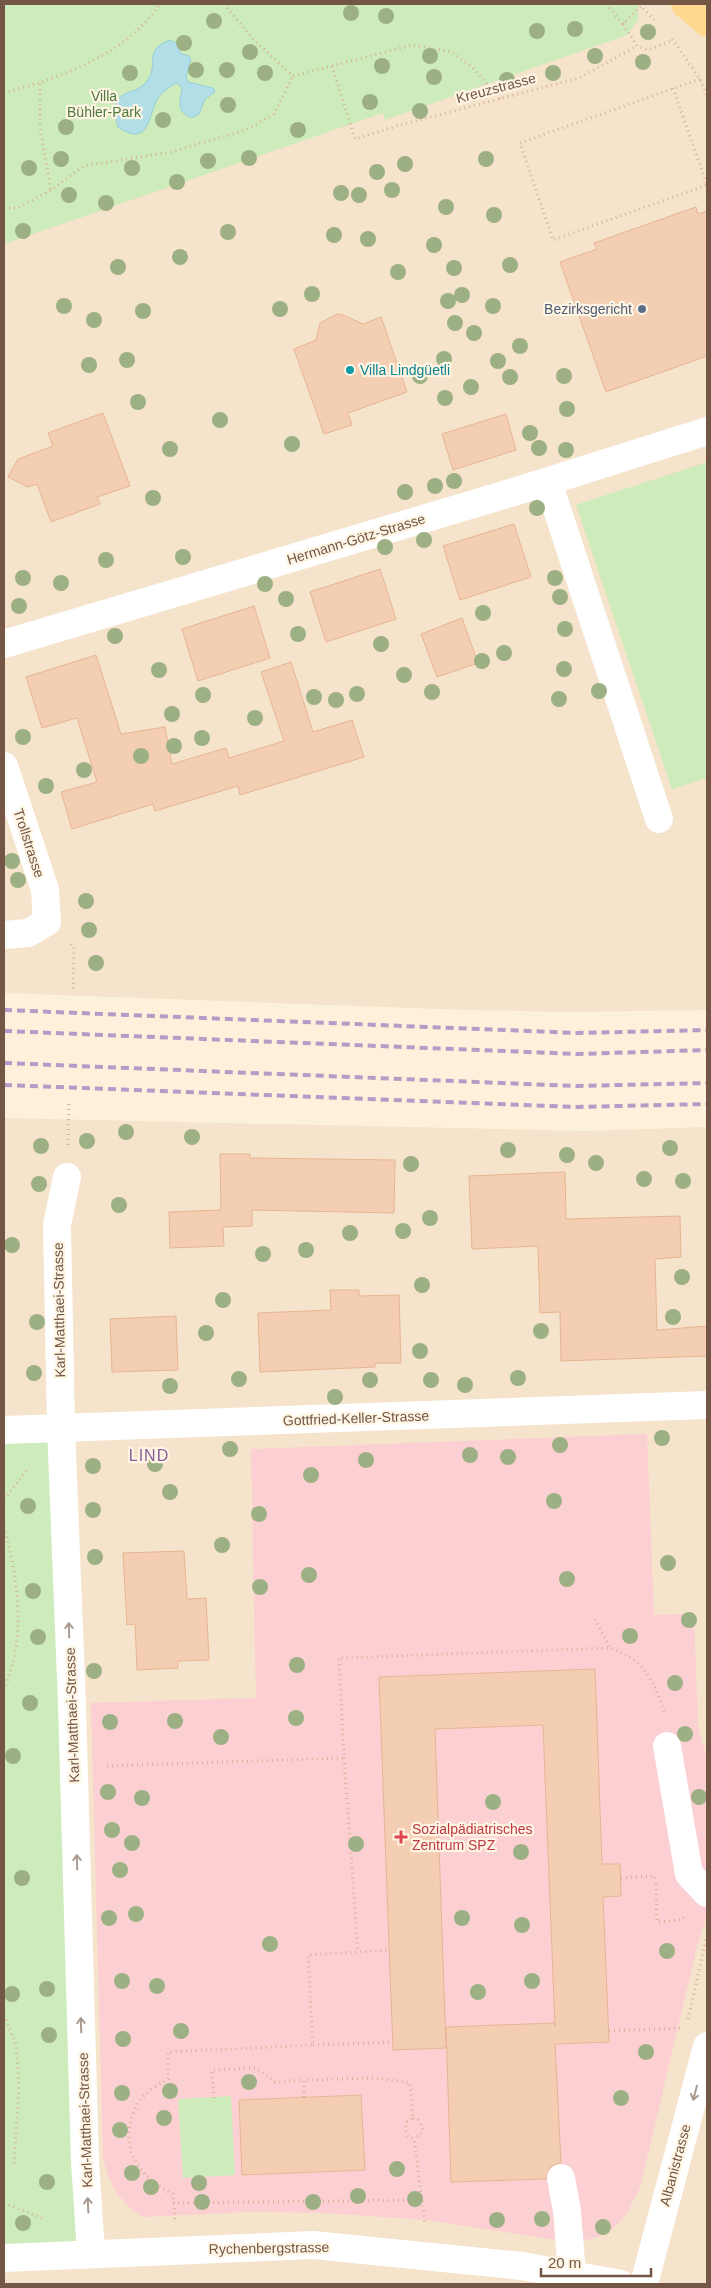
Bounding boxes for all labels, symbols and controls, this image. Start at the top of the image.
street label: Kreuzstrasse [454,70,538,106]
park label: Villa Bühler-Park [67,88,142,120]
place label: Bezirksgericht [544,301,632,317]
marker: Bezirksgericht [636,303,648,315]
place label: Villa Lindgüetli [360,362,450,378]
marker: Villa Lindgüetli [344,364,356,376]
street label: Hermann-Götz-Strasse [285,510,427,568]
street label: Trollstrasse [10,806,48,880]
street label: Karl-Matthaei-Strasse [50,1242,68,1378]
street label: Gottfried-Keller-Strasse [283,1407,430,1429]
district label: LIND [129,1447,169,1464]
one-way arrow [65,1622,74,1638]
street label: Karl-Matthaei-Strasse [62,1647,82,1783]
place label: Sozialpädiatrisches Zentrum SPZ [412,1821,533,1853]
marker: Sozialpädiatrisches Zentrum SPZ [394,1830,408,1844]
one-way arrow [72,1855,82,1871]
one-way arrow [77,2017,86,2033]
street label: Karl-Matthaei-Strasse [75,2052,95,2188]
one-way arrow [689,2085,699,2101]
street label: Albanistrasse [656,2122,694,2208]
one-way arrow [83,2197,92,2213]
street label: Rychenbergstrasse [209,2239,330,2257]
scale bar [541,2246,651,2278]
text: 20 m [548,2254,581,2271]

